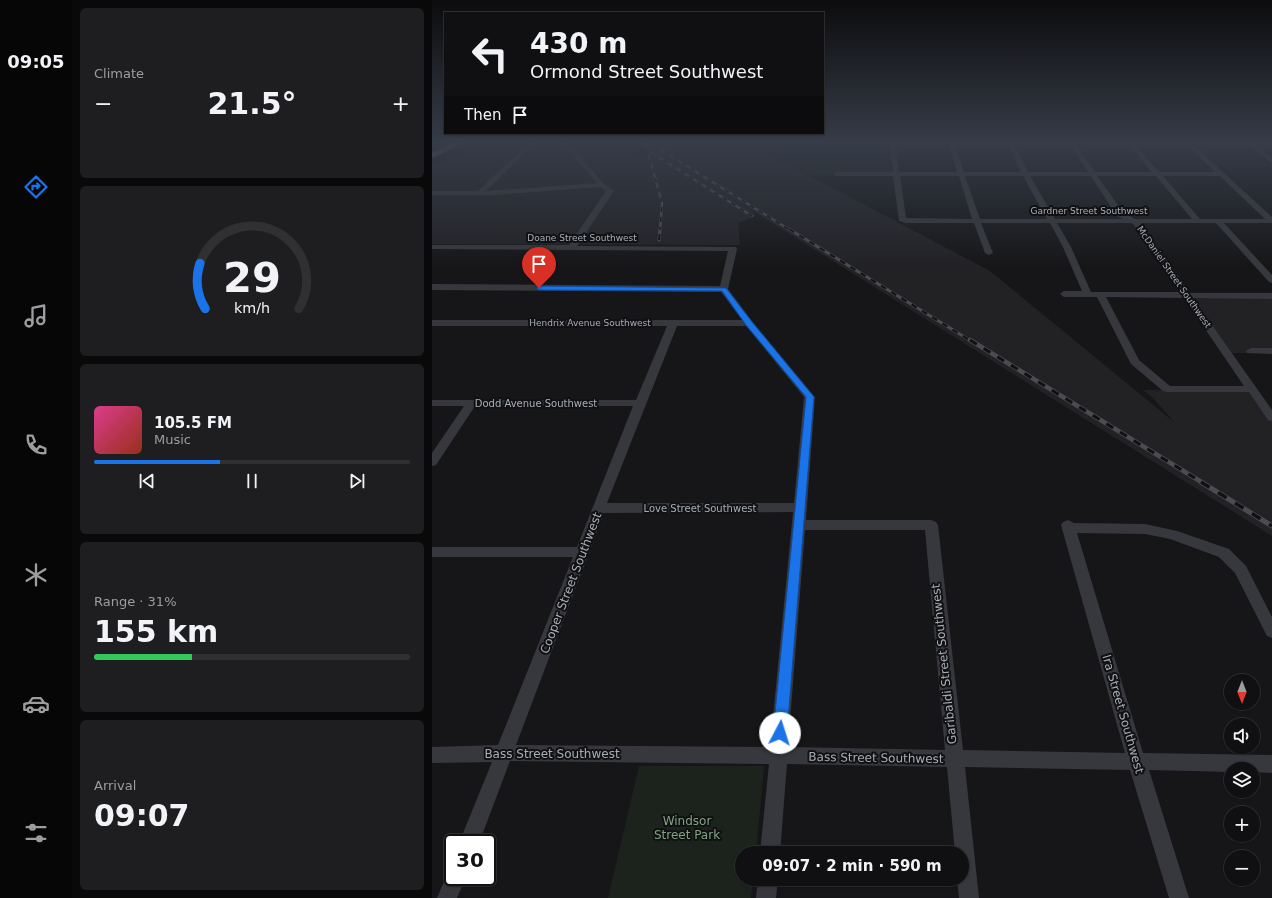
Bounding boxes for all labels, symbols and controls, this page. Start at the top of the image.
text: 430 m [530,27,627,60]
icon: left [464,28,516,80]
text: 09:05 [7,51,65,72]
text: Ormond Street Southwest [530,61,763,82]
text: Climate [94,66,144,81]
text: 21.5° [207,86,297,121]
text: − [94,91,112,116]
text: + [392,91,410,116]
icon: arrive [509,104,531,126]
text: Then [464,106,501,124]
icon: directions [22,173,50,201]
street label: Gardner Street Southwest [1030,206,1148,216]
street label: McDaniel Street Southwest [1135,224,1213,330]
street label: Doane Street Southwest [527,233,637,243]
pin [522,247,556,288]
text: 29 [223,253,281,302]
icon: arrive [528,253,550,275]
text: km/h [234,300,270,316]
icon: music [22,302,50,330]
street label: Hendrix Avenue Southwest [529,318,651,328]
street label: Dodd Avenue Southwest [475,398,597,409]
text: 105.5 FM [154,414,232,432]
icon: phone [22,431,50,459]
text: Music [154,432,191,447]
icon: previous [136,470,158,492]
icon: pause [241,470,263,492]
icon: next [346,470,368,492]
street label: Love Street Southwest [644,503,757,514]
street label: Cooper Street Southwest [538,510,605,656]
icon: climate [22,561,50,589]
street label: Garibaldi Street Southwest [929,583,959,745]
text: Range · 31% [94,594,177,609]
text: 155 km [94,614,218,649]
street label: Ira Street Southwest [1099,653,1147,775]
north arrow [1224,674,1260,710]
map controls [1224,674,1260,886]
icon: car [22,690,50,718]
position arrow [759,712,801,754]
button: sound [1224,718,1260,754]
street label: Bass Street Southwest [484,747,620,761]
street label: Bass Street Southwest [808,750,944,766]
button: layers [1224,762,1260,798]
text: Arrival [94,778,136,793]
text: 09:07 [94,798,190,833]
button: + [1224,806,1260,842]
park label: Windsor Street Park [654,814,720,842]
icon: filters [22,819,50,847]
speed limit sign: 30 [444,834,496,886]
button: − [1224,850,1260,886]
text: 09:07 · 2 min · 590 m [762,857,942,875]

